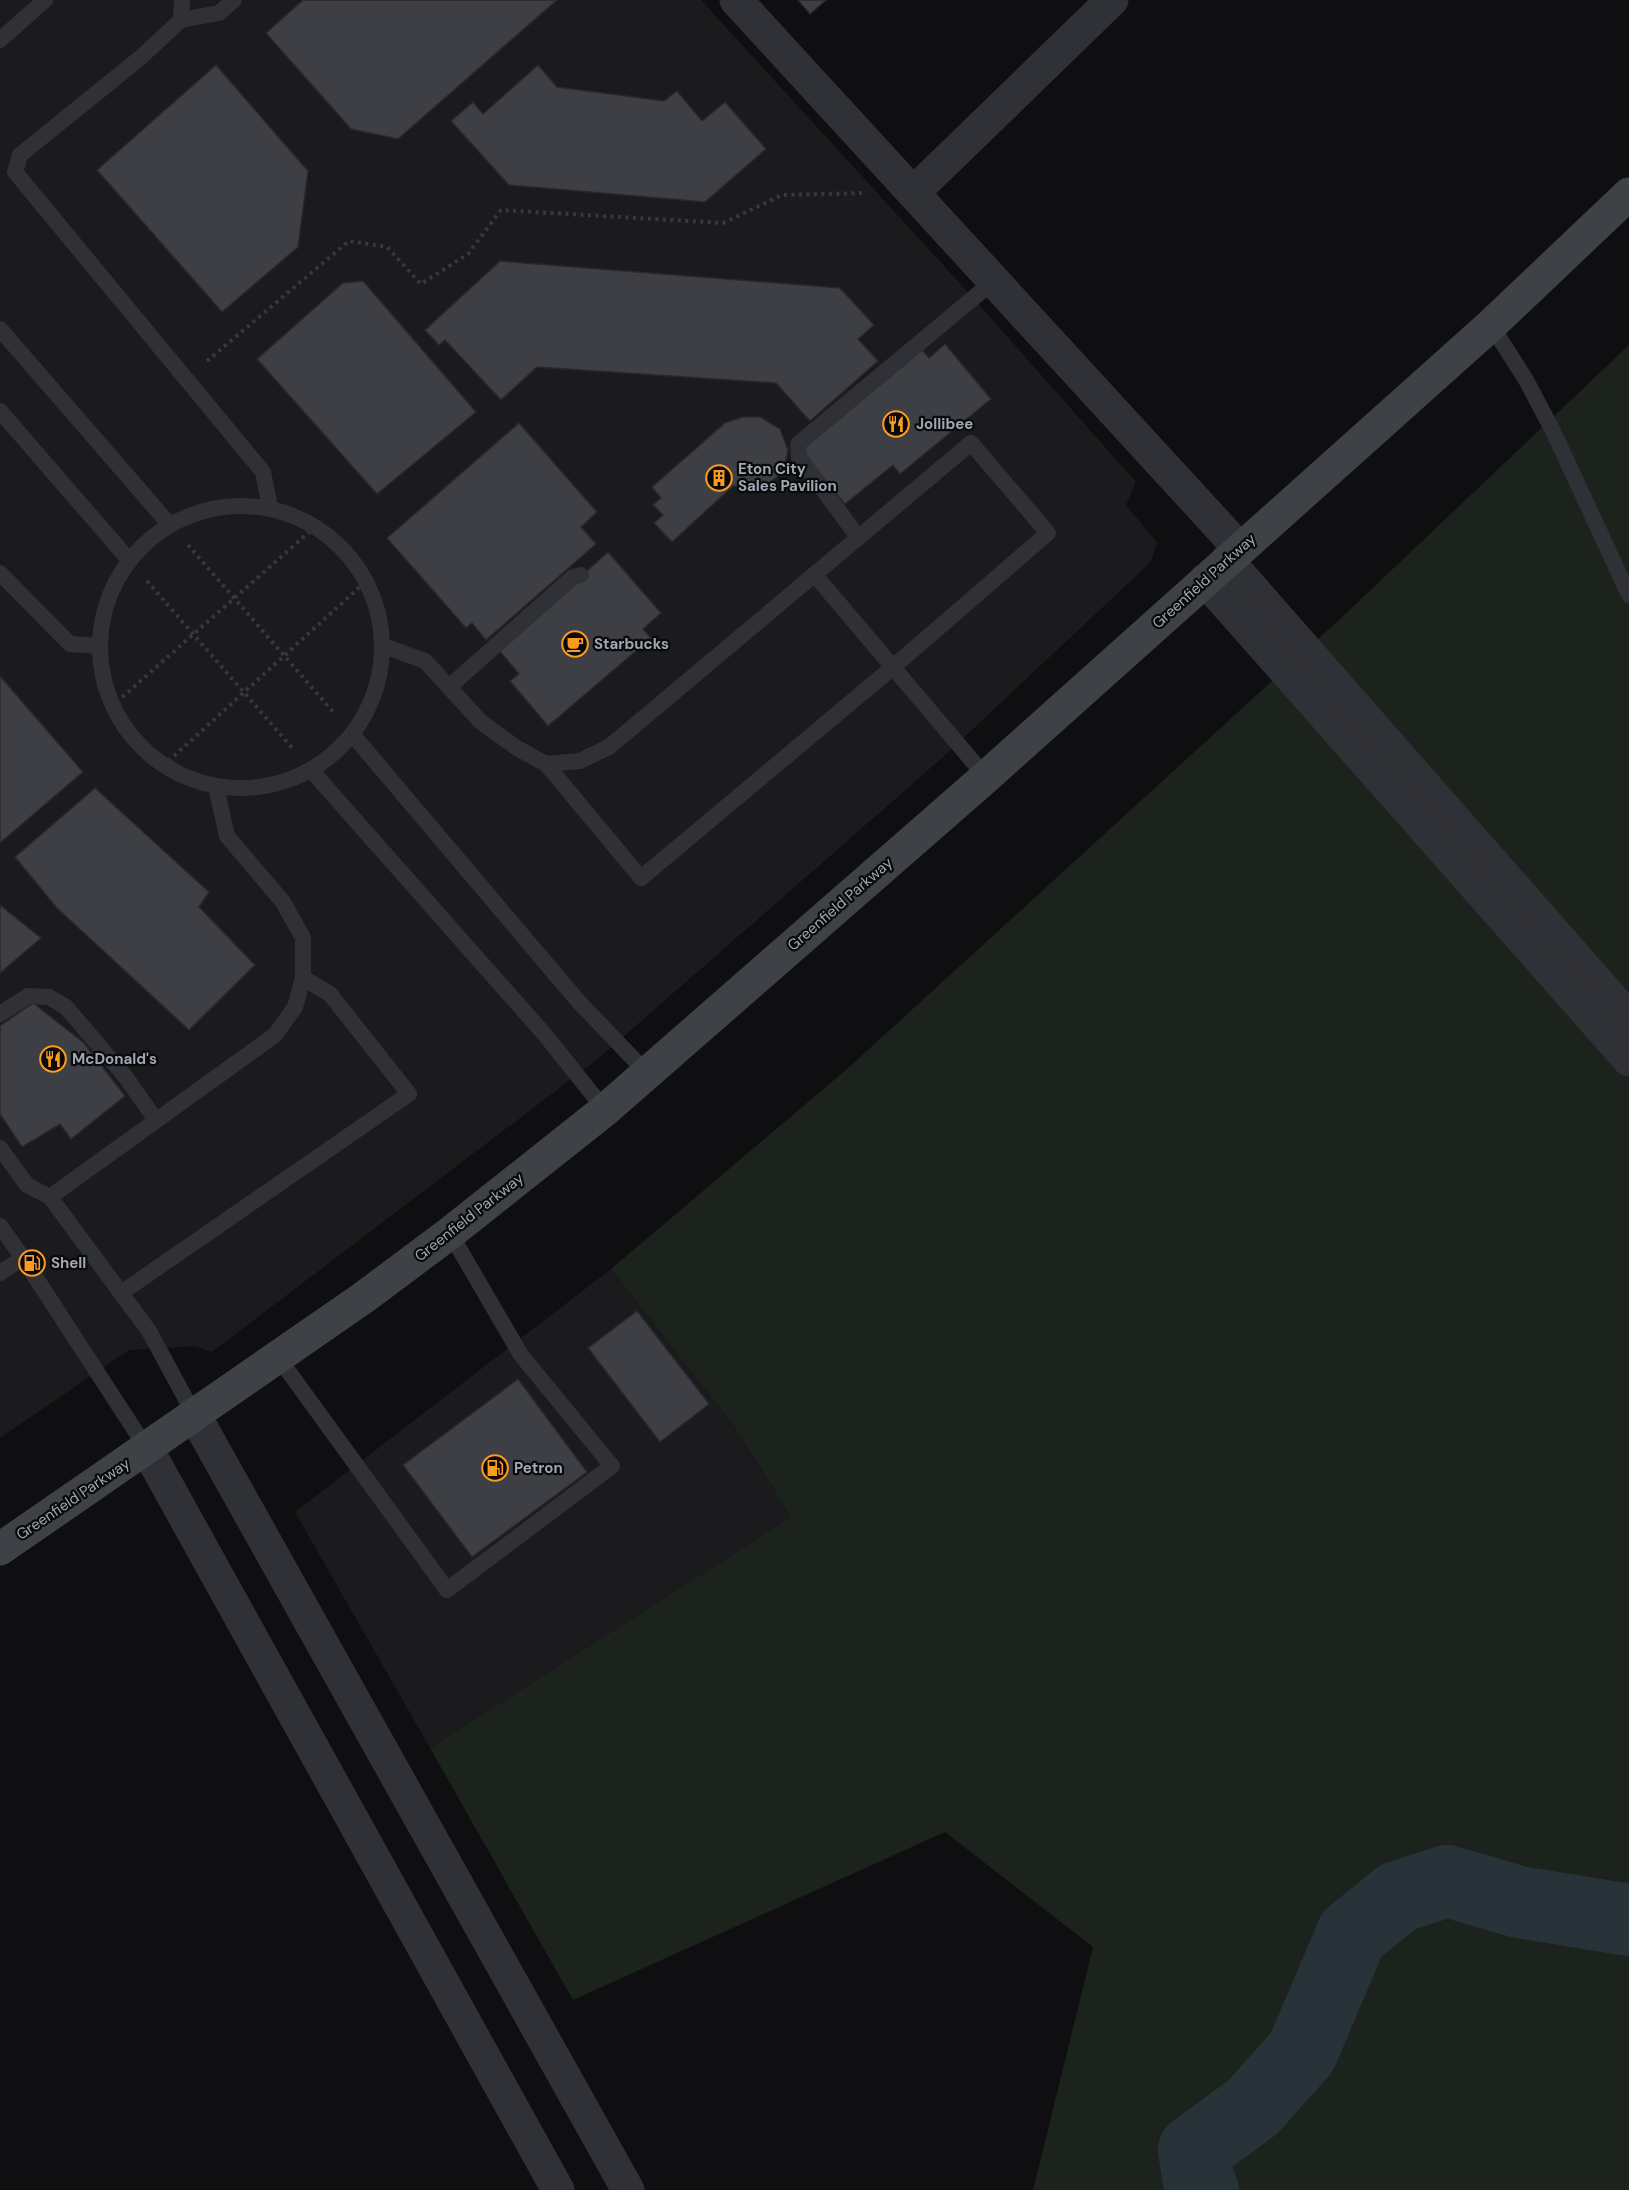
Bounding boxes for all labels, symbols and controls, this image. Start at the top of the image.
restaurant icon: Jollibee [881,409,911,439]
place label: Jollibee [916,414,973,434]
place label: Eton City Sales Pavilion [738,459,837,496]
building icon: Eton City Sales Pavilion [704,463,734,493]
street label: Greenfield Parkway [1148,529,1261,633]
cafe icon: Starbucks [560,629,590,659]
place label: Starbucks [594,634,669,654]
street label: Greenfield Parkway [783,852,897,955]
restaurant icon: McDonald's [38,1044,68,1074]
place label: McDonald's [72,1049,157,1069]
street label: Greenfield Parkway [410,1168,528,1266]
fuel station icon: Shell [17,1248,47,1278]
place label: Shell [51,1253,86,1273]
street label: Greenfield Parkway [12,1453,134,1544]
fuel station icon: Petron [480,1453,510,1483]
place label: Petron [514,1458,563,1478]

